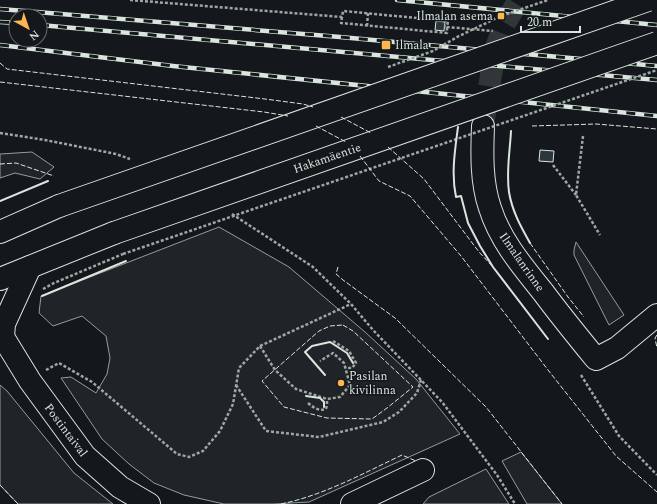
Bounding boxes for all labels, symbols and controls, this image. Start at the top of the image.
place label: Ilmalan asema [416,7,493,26]
north arrow [8,8,48,48]
scale bar [521,8,580,34]
marker: Ilmalan asema [496,11,506,21]
text: 20 m [527,13,552,32]
text: N [25,26,43,45]
place label: Ilmala [395,36,429,55]
marker: Ilmala [380,39,392,51]
street label: Hakamäentie [291,138,364,179]
street label: Ilmalanrinne [494,229,549,296]
place label: Pasilan kivilinna [349,367,396,400]
marker: Pasilan kivilinna [336,378,346,388]
street label: Postintaival [39,399,92,461]

